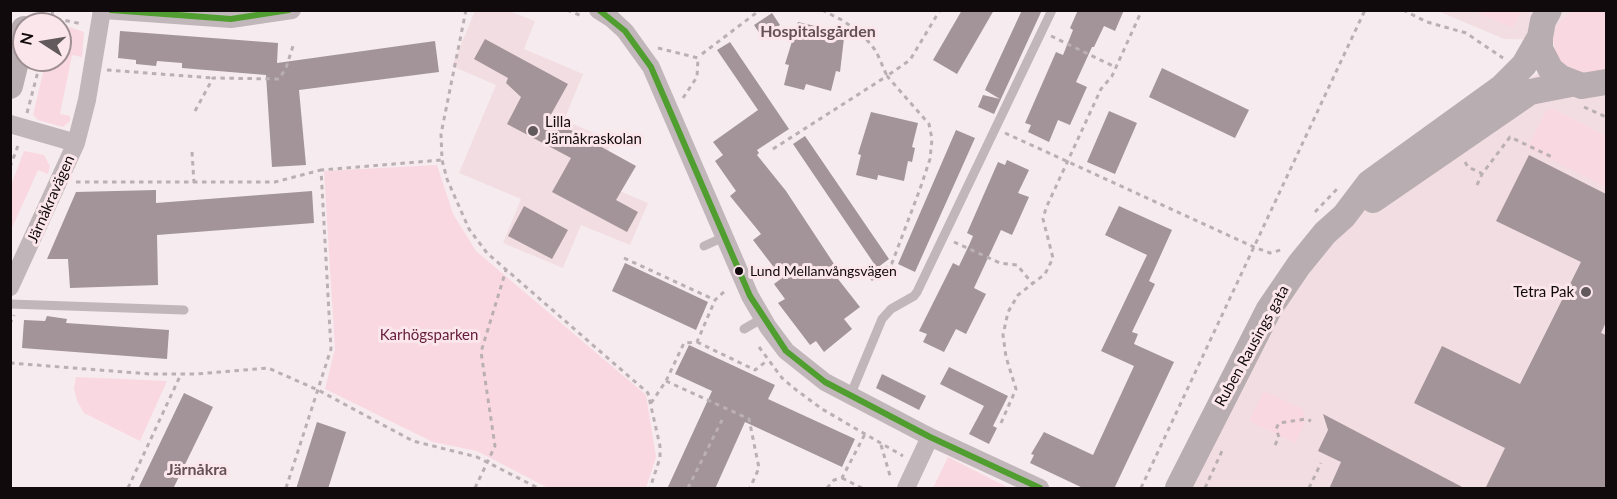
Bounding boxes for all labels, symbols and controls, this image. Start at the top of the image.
north arrow [12,12,72,72]
district label: Hospitalsgården [760,22,876,42]
text: N [15,31,36,47]
place label: Lilla Järnåkraskolan [545,113,642,148]
marker: Lilla Järnåkraskolan [526,124,540,138]
street label: Järnåkravägen [24,152,78,246]
place label: Lund Mellanvångsvägen [750,263,897,279]
marker: Lund Mellanvångsvägen [733,265,745,277]
street label: Ruben Rausings gata [1211,282,1293,410]
place label: Tetra Pak [1513,283,1574,301]
marker: Tetra Pak [1579,285,1593,299]
park label: Karhögsparken [380,326,478,344]
district label: Järnåkra [167,460,227,480]

